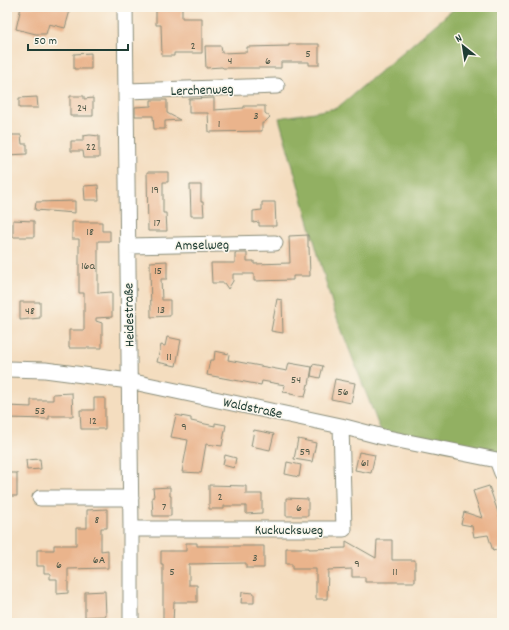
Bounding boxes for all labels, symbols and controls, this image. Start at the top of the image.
scale bar [28,26,128,52]
north arrow [443,26,483,66]
text: N [453,31,466,47]
text: 50 m [34,33,57,50]
house number: 2 [190,38,196,55]
house number: 5 [305,46,311,63]
house number: 4 [228,53,233,70]
house number: 6 [265,53,271,70]
street label: Lerchenweg [170,80,234,102]
house number: 24 [77,100,87,117]
house number: 3 [253,108,259,125]
house number: 1 [218,116,220,133]
house number: 22 [86,139,96,156]
house number: 19 [151,182,159,199]
house number: 17 [153,215,161,232]
house number: 18 [86,224,94,241]
street label: Amselweg [175,236,229,256]
house number: 16a [81,258,95,275]
house number: 15 [154,263,162,280]
street label: Heidestraße [119,283,141,347]
house number: 13 [157,302,165,319]
house number: 48 [25,303,35,320]
house number: 11 [166,349,172,366]
house number: 54 [291,372,301,389]
house number: 56 [337,384,349,401]
street label: Waldstraße [221,393,284,425]
house number: 53 [35,403,45,420]
house number: 12 [89,413,97,430]
house number: 9 [181,419,187,436]
house number: 59 [299,444,311,461]
house number: 61 [361,455,369,472]
house number: 2 [217,489,223,506]
house number: 7 [162,499,167,516]
house number: 6 [296,500,302,517]
house number: 8 [95,512,100,529]
street label: Kuckucksweg [255,521,323,541]
house number: 3 [252,550,258,567]
house number: 6A [93,552,106,569]
house number: 9 [354,556,360,573]
house number: 6 [56,557,62,574]
house number: 5 [169,564,175,581]
house number: 11 [392,564,398,581]

